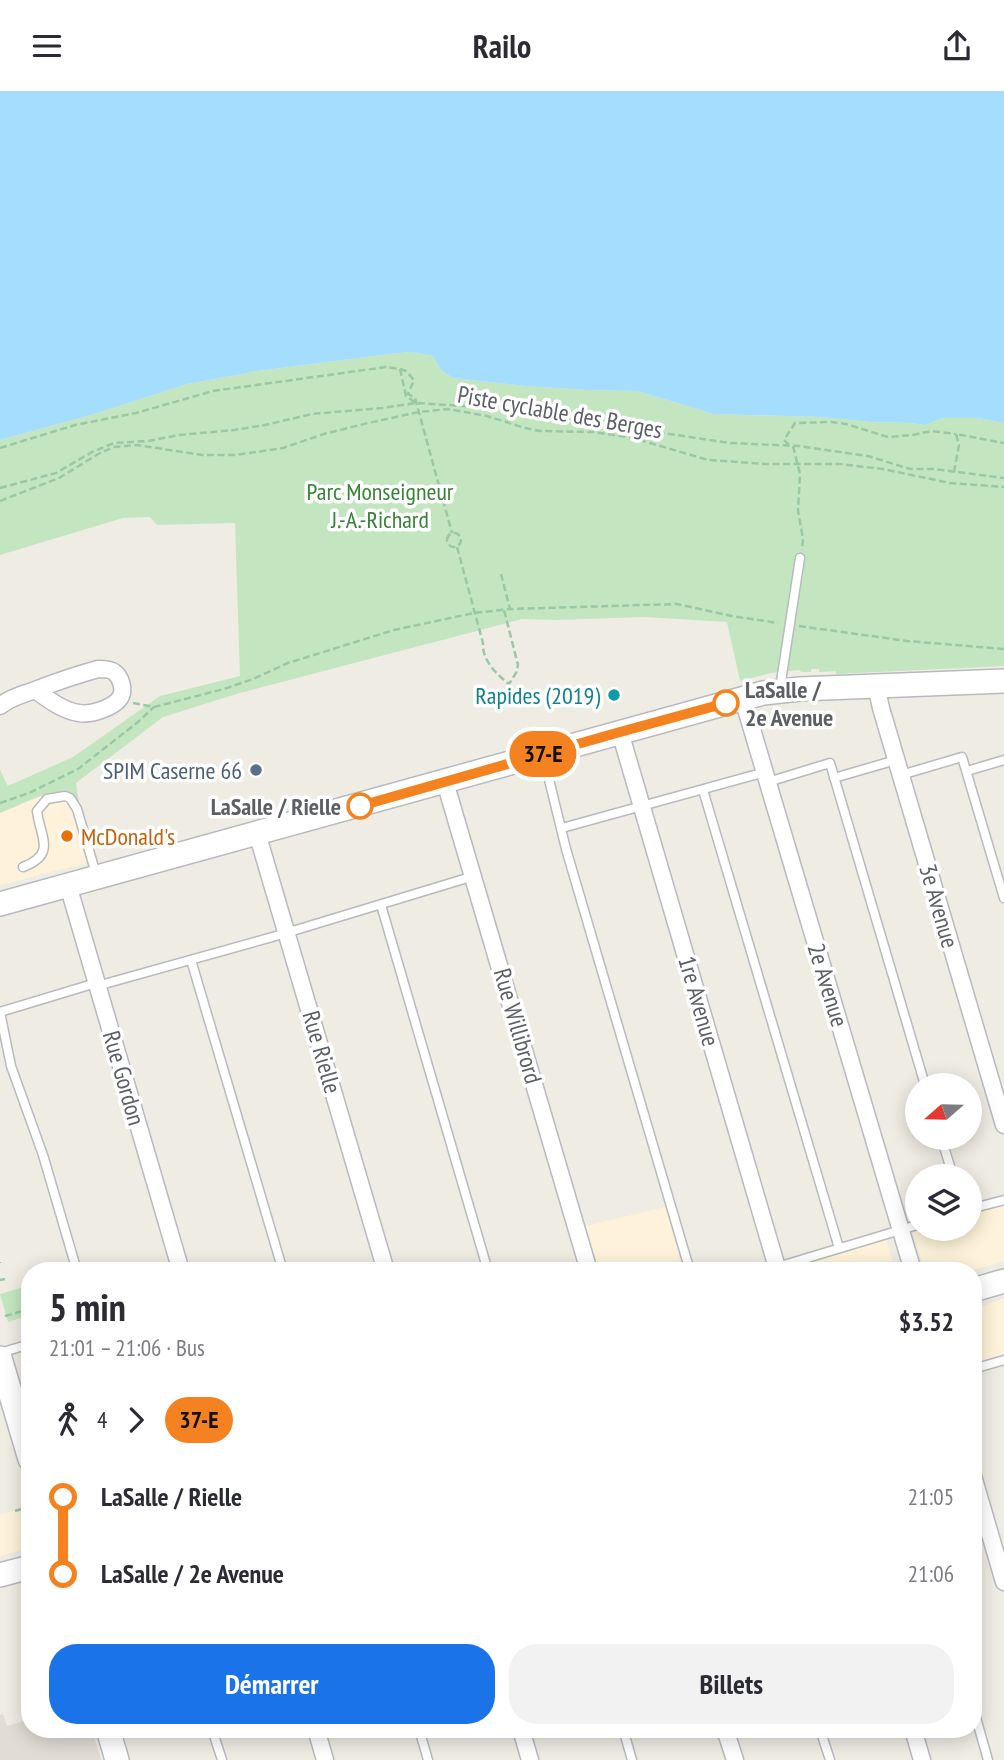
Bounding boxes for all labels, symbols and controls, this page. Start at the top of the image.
text: Railo [473,25,531,67]
icon: menu [28,27,66,65]
icon: share [938,27,976,65]
street label: Piste cyclable des Berges [455,379,665,445]
park label: Parc Monseigneur J.-A.-Richard [307,476,454,535]
place label: LaSalle / 2e Avenue [745,674,833,733]
place label: Rapides (2019) [475,680,600,711]
marker: Rapides (2019) [606,687,622,703]
marker: LaSalle / 2e Avenue [713,690,739,716]
line badge: 37-E [494,731,592,777]
text: 37-E [523,738,563,769]
place label: SPIM Caserne 66 [103,755,242,786]
marker: SPIM Caserne 66 [248,762,264,778]
place label: LaSalle / Rielle [211,791,341,822]
marker: LaSalle / Rielle [347,793,373,819]
place label: McDonald's [81,821,175,852]
marker: McDonald's [59,828,75,844]
street label: 3e Avenue [912,860,966,952]
street label: 2e Avenue [801,939,855,1031]
street label: 1re Avenue [671,952,727,1050]
street label: Rue Willibrord [487,965,549,1087]
street label: Rue Rielle [295,1007,349,1097]
street label: Rue Gordon [96,1027,152,1129]
north arrow [905,1073,982,1150]
map controls [905,1073,982,1241]
button: layers [905,1164,982,1241]
text: 5 min [49,1282,126,1331]
text: $3.52 [899,1305,954,1338]
text: 21:01 – 21:06 · Bus [49,1333,205,1362]
icon: walk [49,1401,87,1439]
icon: forward [117,1401,155,1439]
text: 37-E [179,1404,219,1435]
text: 4 [97,1405,107,1434]
text: LaSalle / Rielle [101,1480,242,1513]
text: 21:05 [908,1482,954,1511]
text: LaSalle / 2e Avenue [101,1557,284,1590]
text: 21:06 [908,1559,954,1588]
button: Démarrer [49,1644,495,1724]
button: Billets [509,1644,954,1724]

